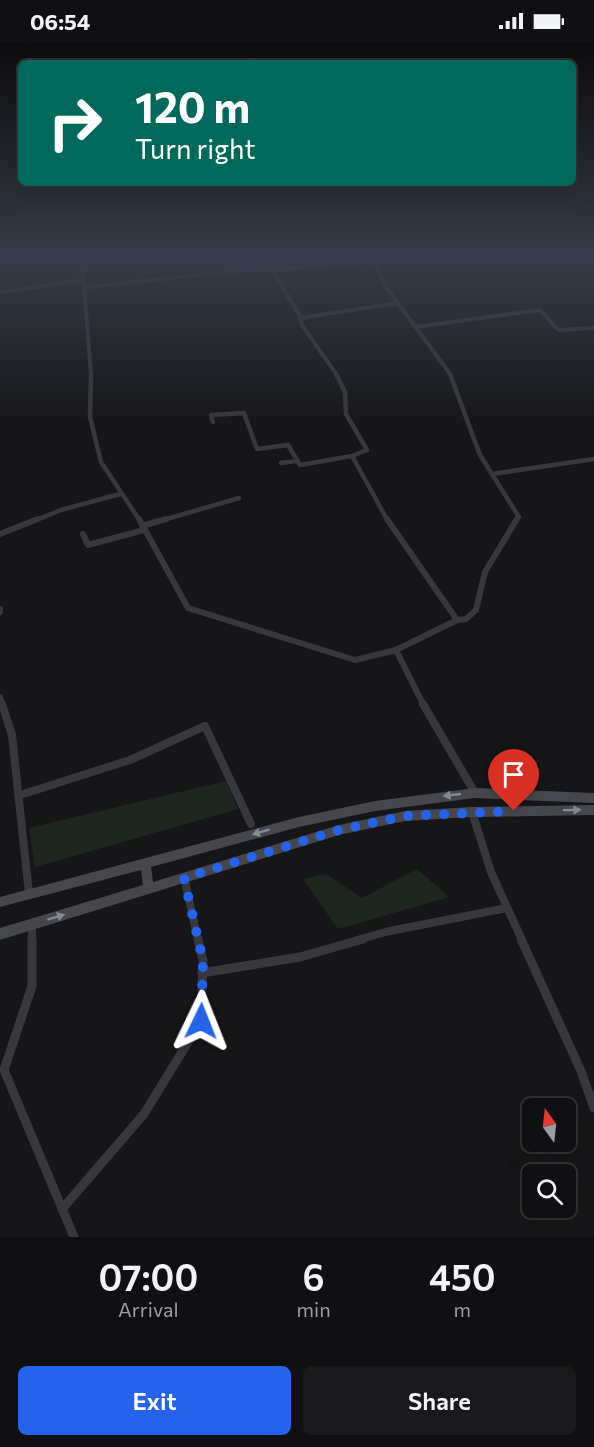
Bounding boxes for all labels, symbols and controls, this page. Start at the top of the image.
text: 06:54 [30,8,90,35]
text: 120 m [135,80,250,132]
icon: right [36,84,114,162]
text: Turn right [135,132,255,165]
pin [488,749,539,811]
icon: arrive [497,758,530,791]
one-way arrow [442,790,461,800]
one-way arrow [563,805,582,815]
one-way arrow [251,828,269,837]
one-way arrow [47,912,65,921]
position arrow [169,989,233,1053]
north arrow [522,1098,576,1152]
map controls [522,1098,576,1218]
button: search [522,1164,576,1218]
text: 07:00 [98,1254,198,1298]
text: 6 [303,1254,325,1298]
text: 450 [429,1254,496,1298]
text: Arrival [118,1297,179,1321]
text: min [297,1297,331,1321]
text: m [454,1297,471,1321]
button: Exit [18,1366,291,1435]
button: Share [303,1366,576,1435]

